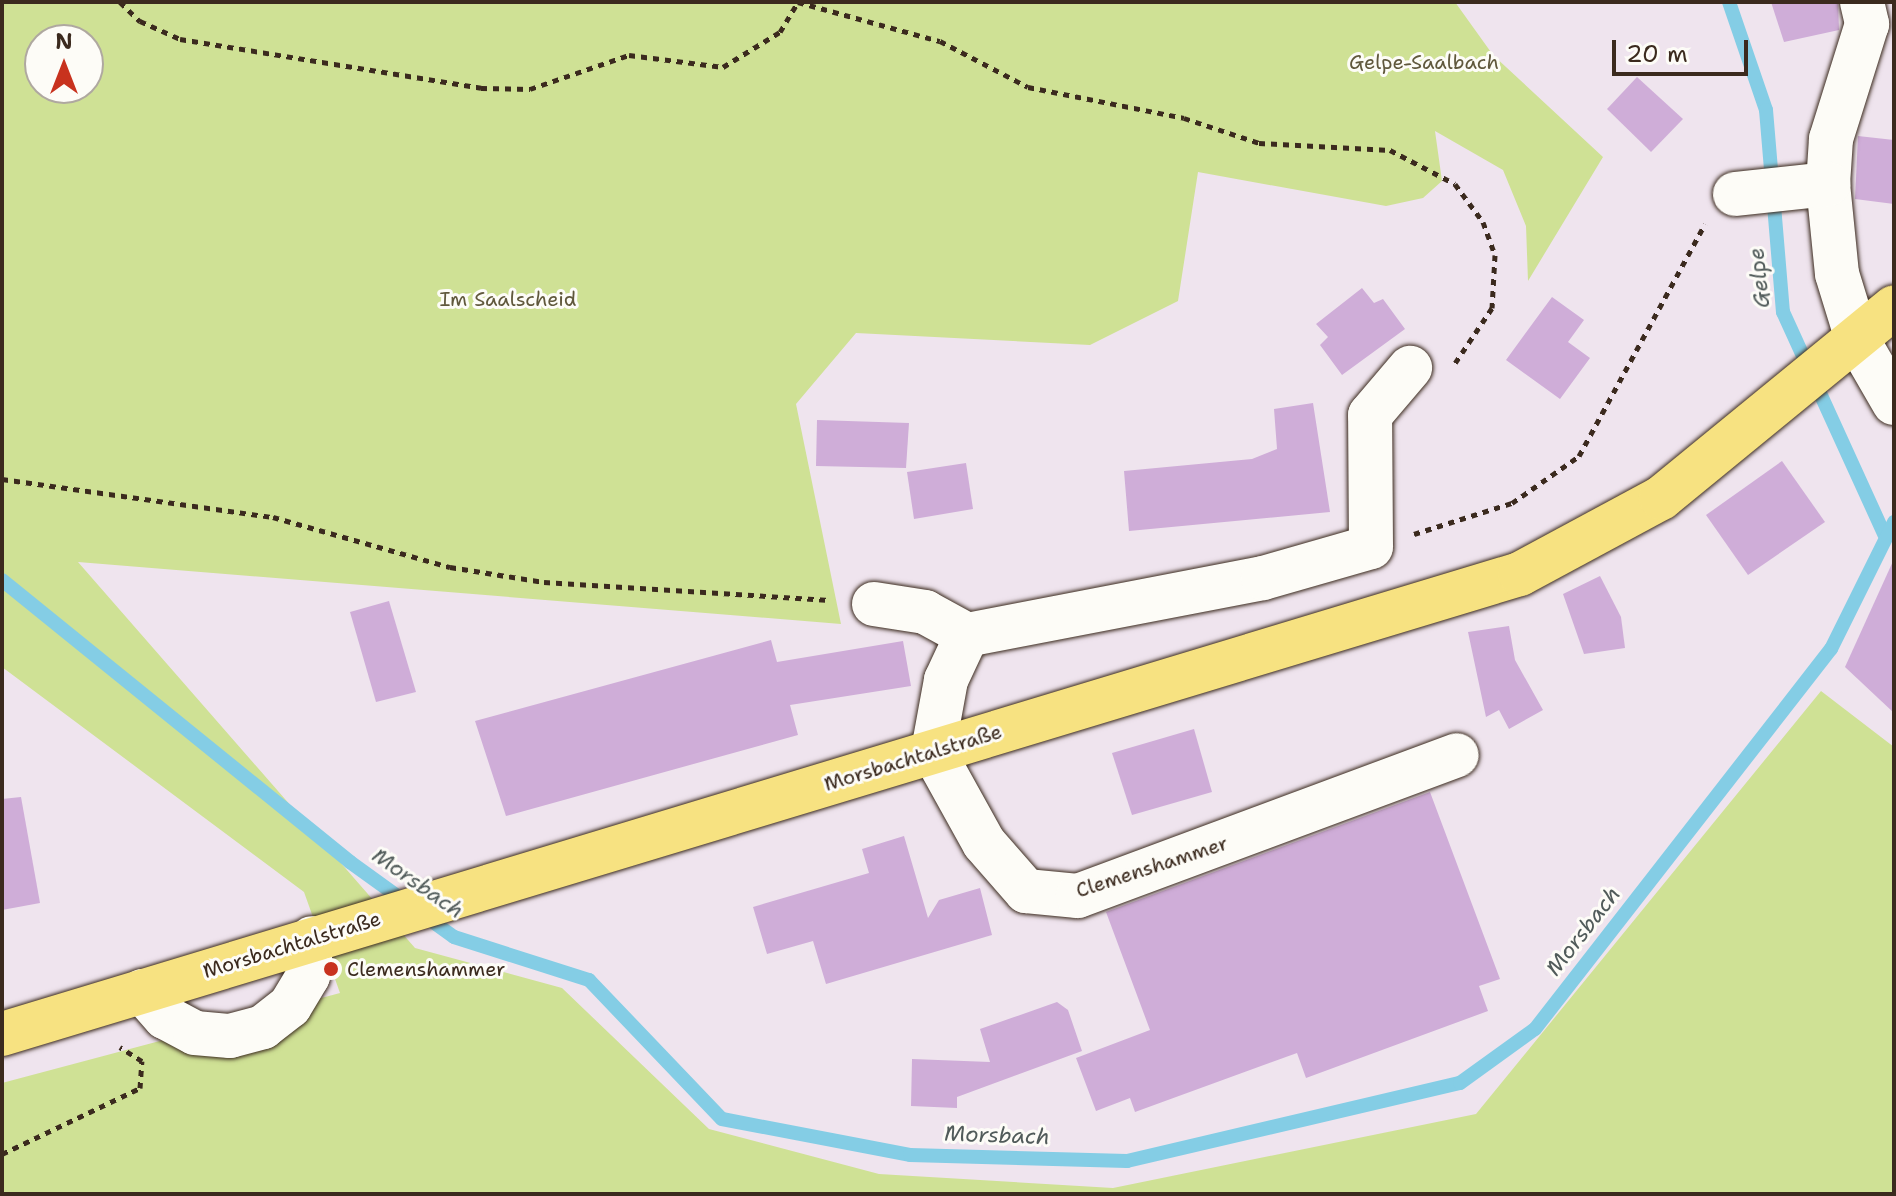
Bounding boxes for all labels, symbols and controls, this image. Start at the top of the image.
north arrow [24,24,104,104]
scale bar [1616,24,1752,74]
text: N [55,27,73,56]
text: 20 m [1626,38,1688,70]
park label: Gelpe-Saalbach [1349,50,1499,74]
water label: Gelpe [1743,246,1775,310]
park label: Im Saalscheid [440,287,576,311]
street label: Morsbachtalstraße [821,720,1005,796]
street label: Clemenshammer [1073,831,1231,903]
water label: Morsbach [367,842,469,924]
water label: Morsbach [1540,881,1626,981]
street label: Morsbachtalstraße [200,907,384,983]
place label: Clemenshammer [347,957,506,981]
marker: Clemenshammer [322,960,340,978]
water label: Morsbach [944,1120,1050,1150]

